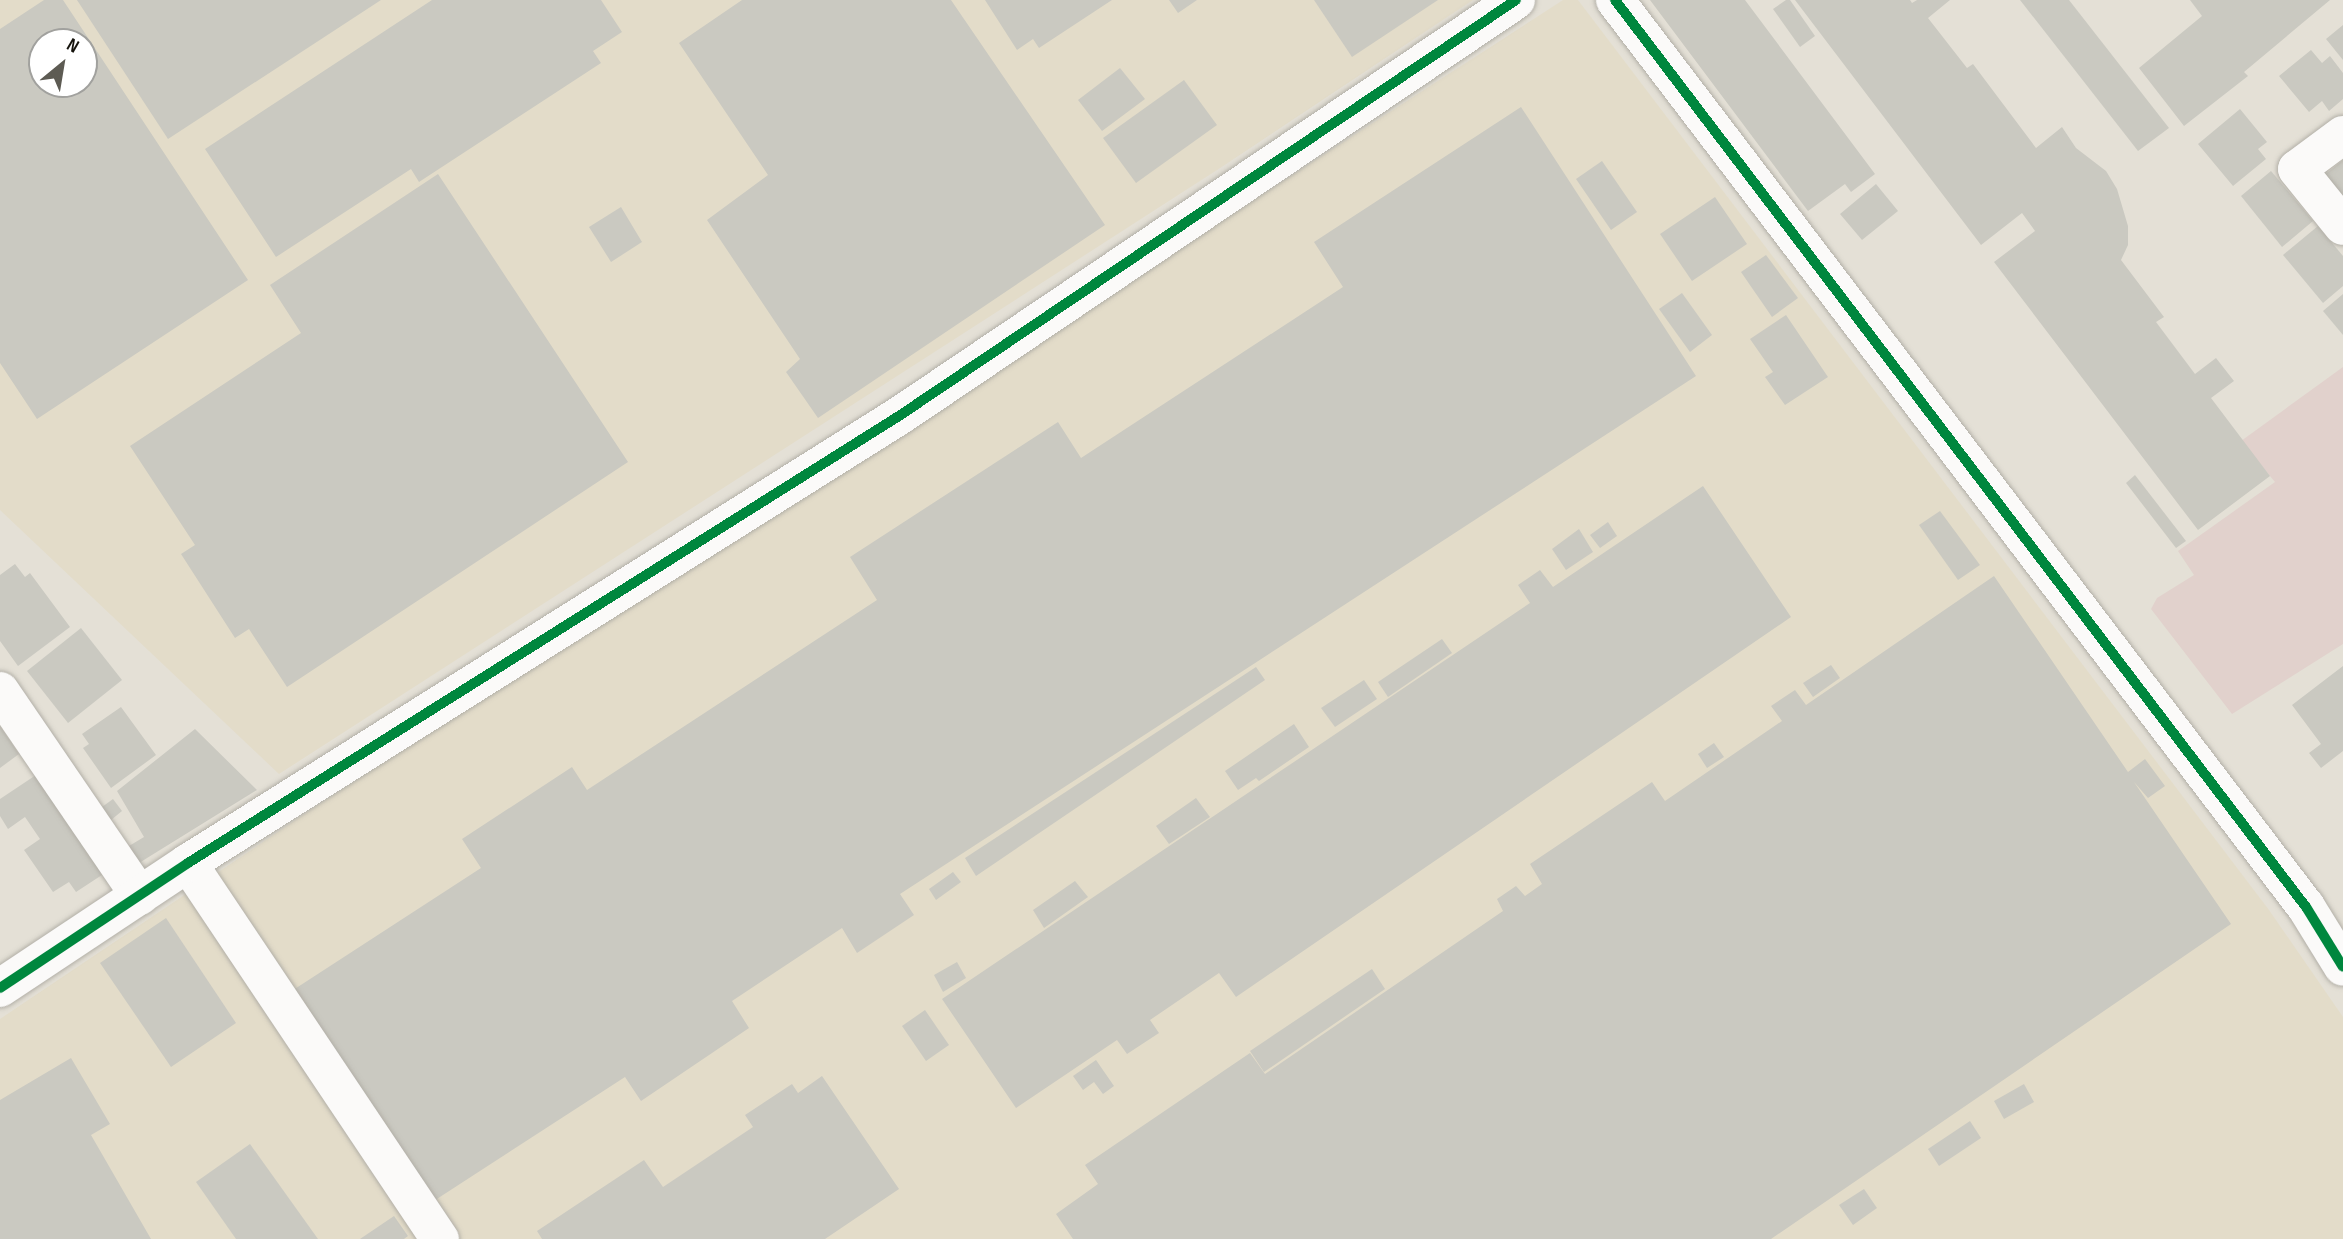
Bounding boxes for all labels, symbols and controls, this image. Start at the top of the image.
north arrow [28,28,98,98]
text: N [63,34,83,59]

